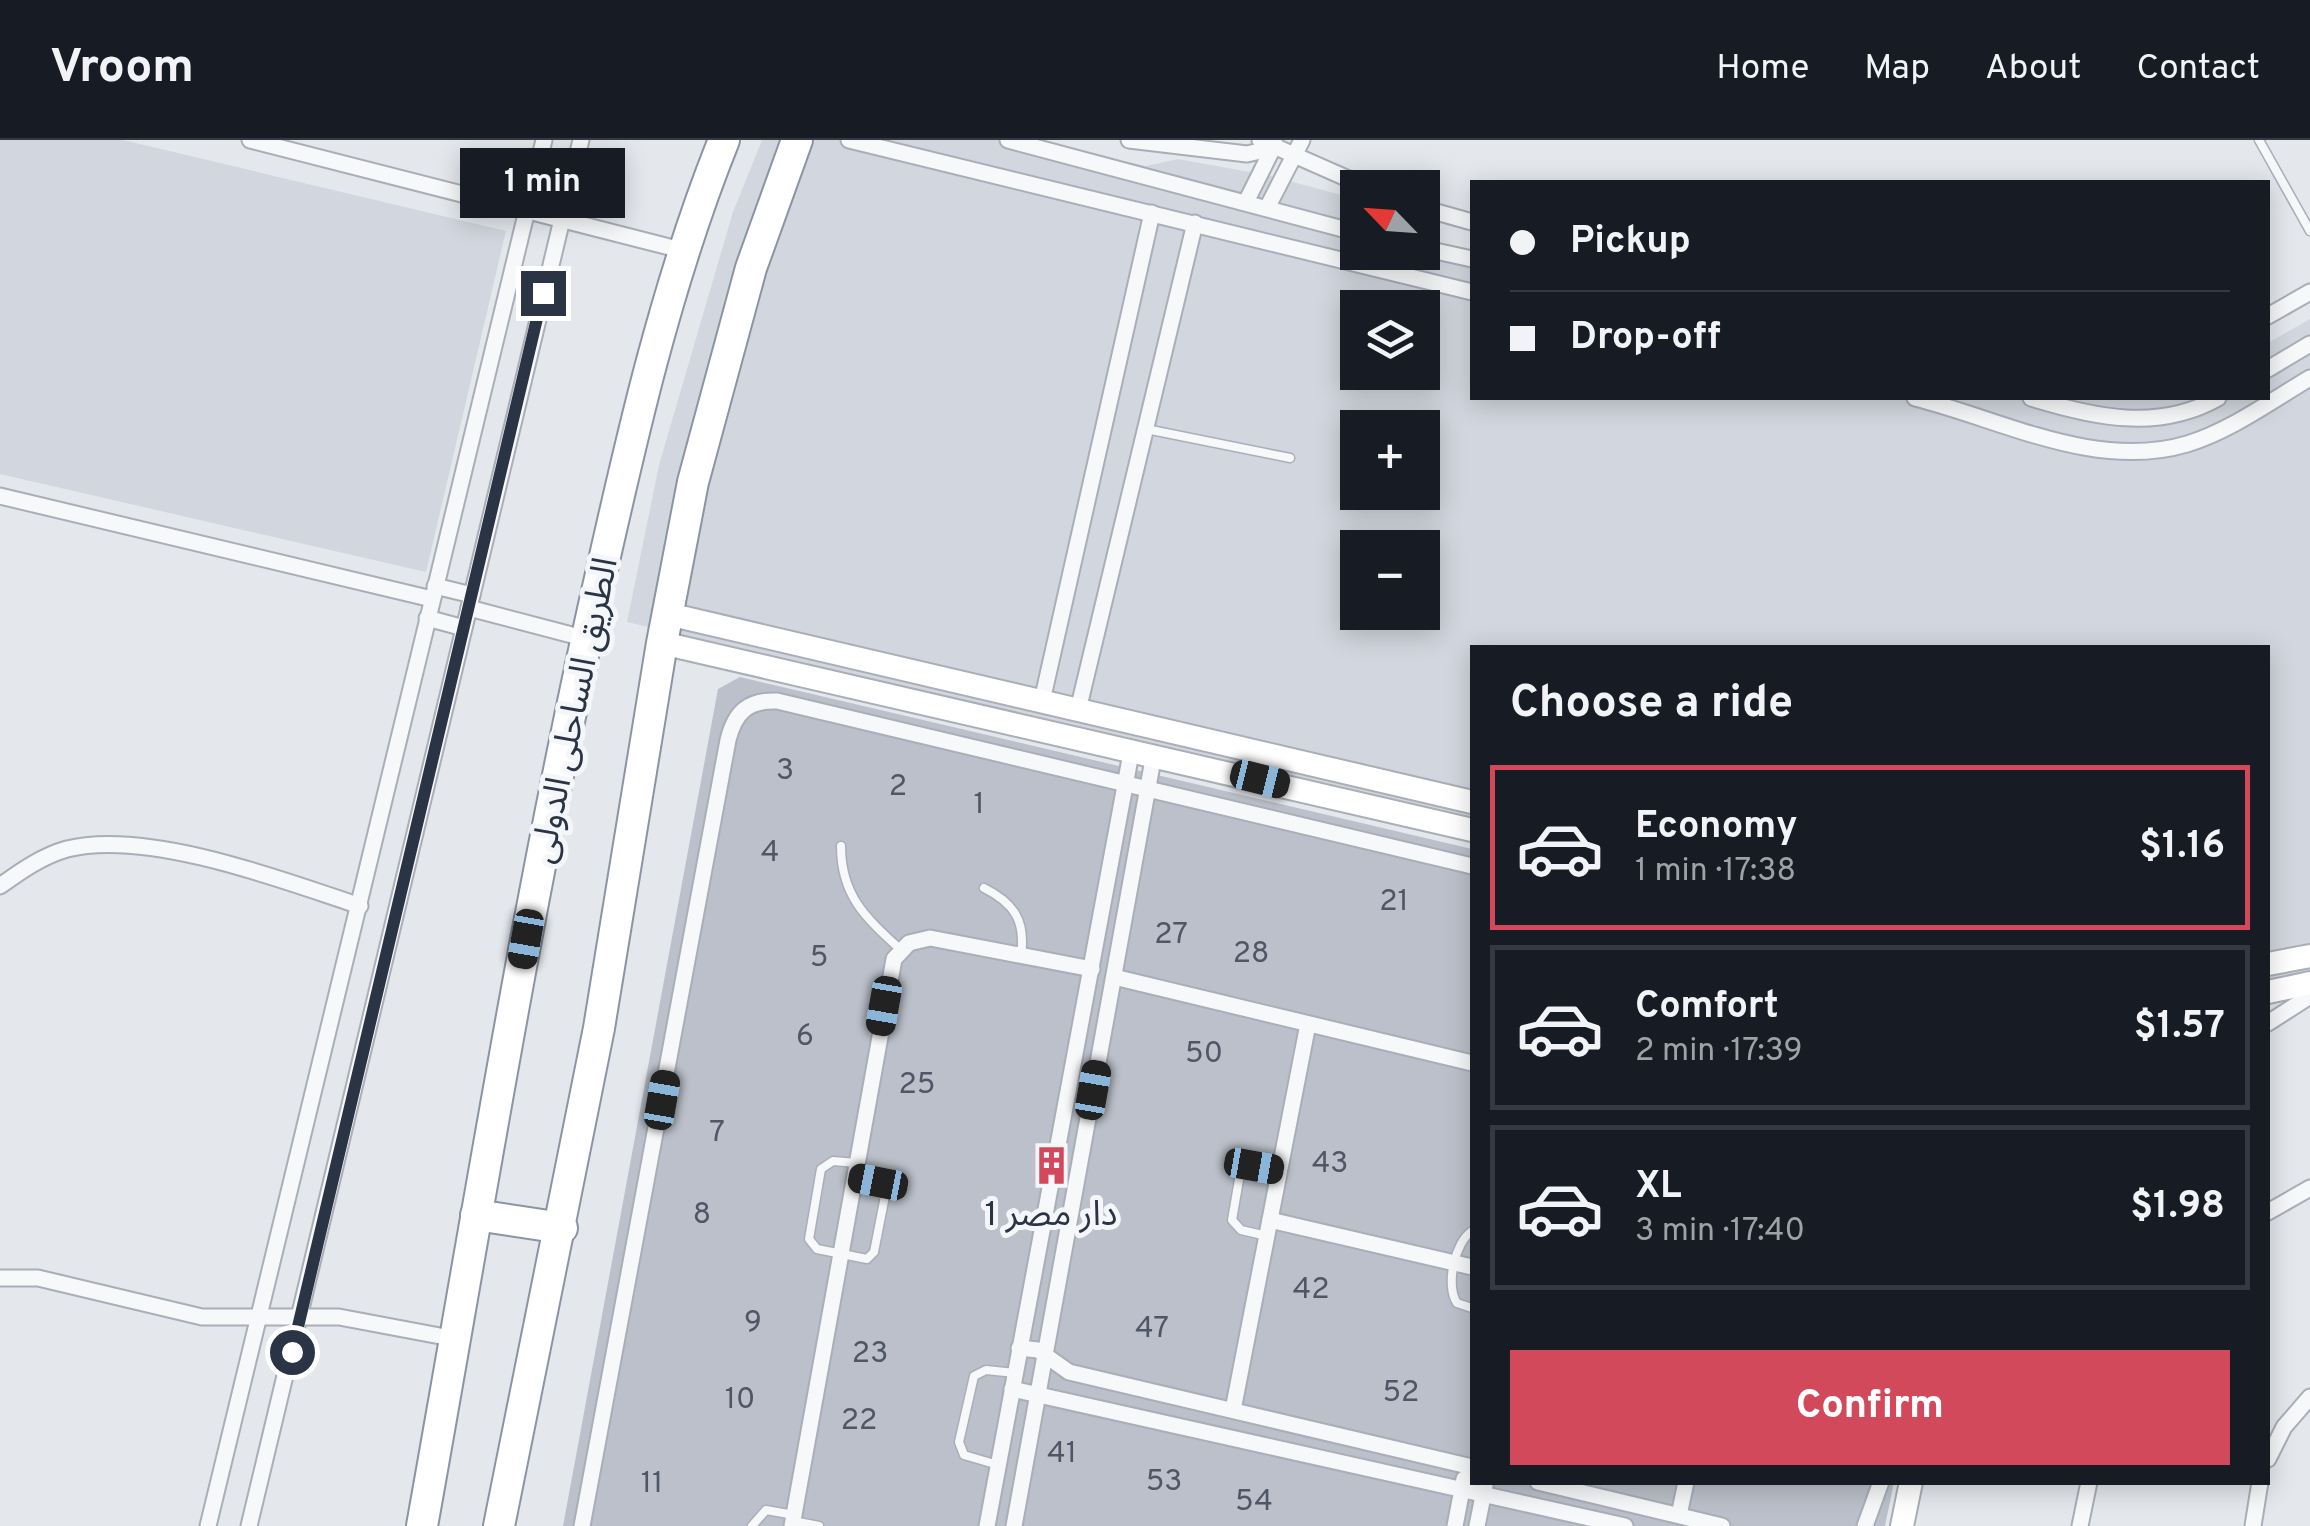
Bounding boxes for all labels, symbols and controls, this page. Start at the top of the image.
text: Vroom [50,39,194,99]
text: Home [1716,47,1809,91]
text: Map [1864,47,1930,91]
text: About [1985,47,2081,91]
text: Contact [2136,47,2260,91]
callout: 1 min [460,148,626,218]
text: 1 min [504,163,581,203]
north arrow [1340,170,1440,270]
map controls [1340,170,1440,630]
text: Pickup [1570,218,1691,267]
route end [521,271,566,316]
button: layers [1340,290,1440,390]
text: Drop-off [1570,314,1721,363]
button: + [1340,410,1440,510]
button: − [1340,530,1440,630]
street label: الطريق الساحلى الدولى [522,554,630,867]
text: Choose a ride [1510,676,1793,733]
house number: 3 [776,753,794,790]
car [1227,757,1293,801]
house number: 2 [889,769,907,806]
house number: 1 [973,787,985,824]
icon: car [1515,803,1605,893]
text: Economy [1635,803,1797,852]
text: $1.16 [2139,823,2225,872]
house number: 4 [761,835,779,872]
text: 1 min · 17:38 [1635,852,1796,892]
house number: 21 [1379,884,1409,921]
car [506,907,546,971]
house number: 27 [1154,917,1188,954]
house number: 28 [1233,936,1269,973]
house number: 5 [810,940,828,977]
car [864,974,904,1038]
icon: car [1515,983,1605,1073]
text: Comfort [1635,983,1779,1032]
text: $1.57 [2134,1003,2225,1052]
house number: 6 [796,1019,814,1056]
text: 2 min · 17:39 [1635,1032,1803,1072]
house number: 50 [1185,1036,1223,1073]
car [1073,1058,1113,1122]
house number: 25 [899,1067,936,1104]
car [642,1068,682,1132]
house number: 7 [709,1115,725,1152]
building icon: دار مصر 1 [1030,1145,1072,1187]
car [1222,1146,1286,1186]
house number: 43 [1312,1146,1348,1183]
car [846,1162,910,1202]
icon: car [1515,1163,1605,1253]
text: XL [1635,1163,1682,1212]
text: $1.98 [2130,1183,2225,1232]
place label: دار مصر 1 [985,1194,1117,1238]
house number: 8 [693,1197,711,1234]
text: 3 min · 17:40 [1635,1212,1805,1252]
house number: 42 [1293,1272,1330,1309]
house number: 9 [744,1305,762,1342]
house number: 47 [1135,1311,1169,1348]
route start [270,1330,315,1375]
house number: 23 [852,1336,888,1373]
button: Confirm [1510,1350,2230,1465]
house number: 52 [1383,1375,1419,1412]
house number: 10 [725,1382,755,1419]
house number: 22 [841,1403,877,1440]
house number: 41 [1047,1436,1077,1473]
house number: 53 [1146,1464,1182,1501]
house number: 11 [641,1466,663,1503]
house number: 54 [1235,1484,1273,1521]

